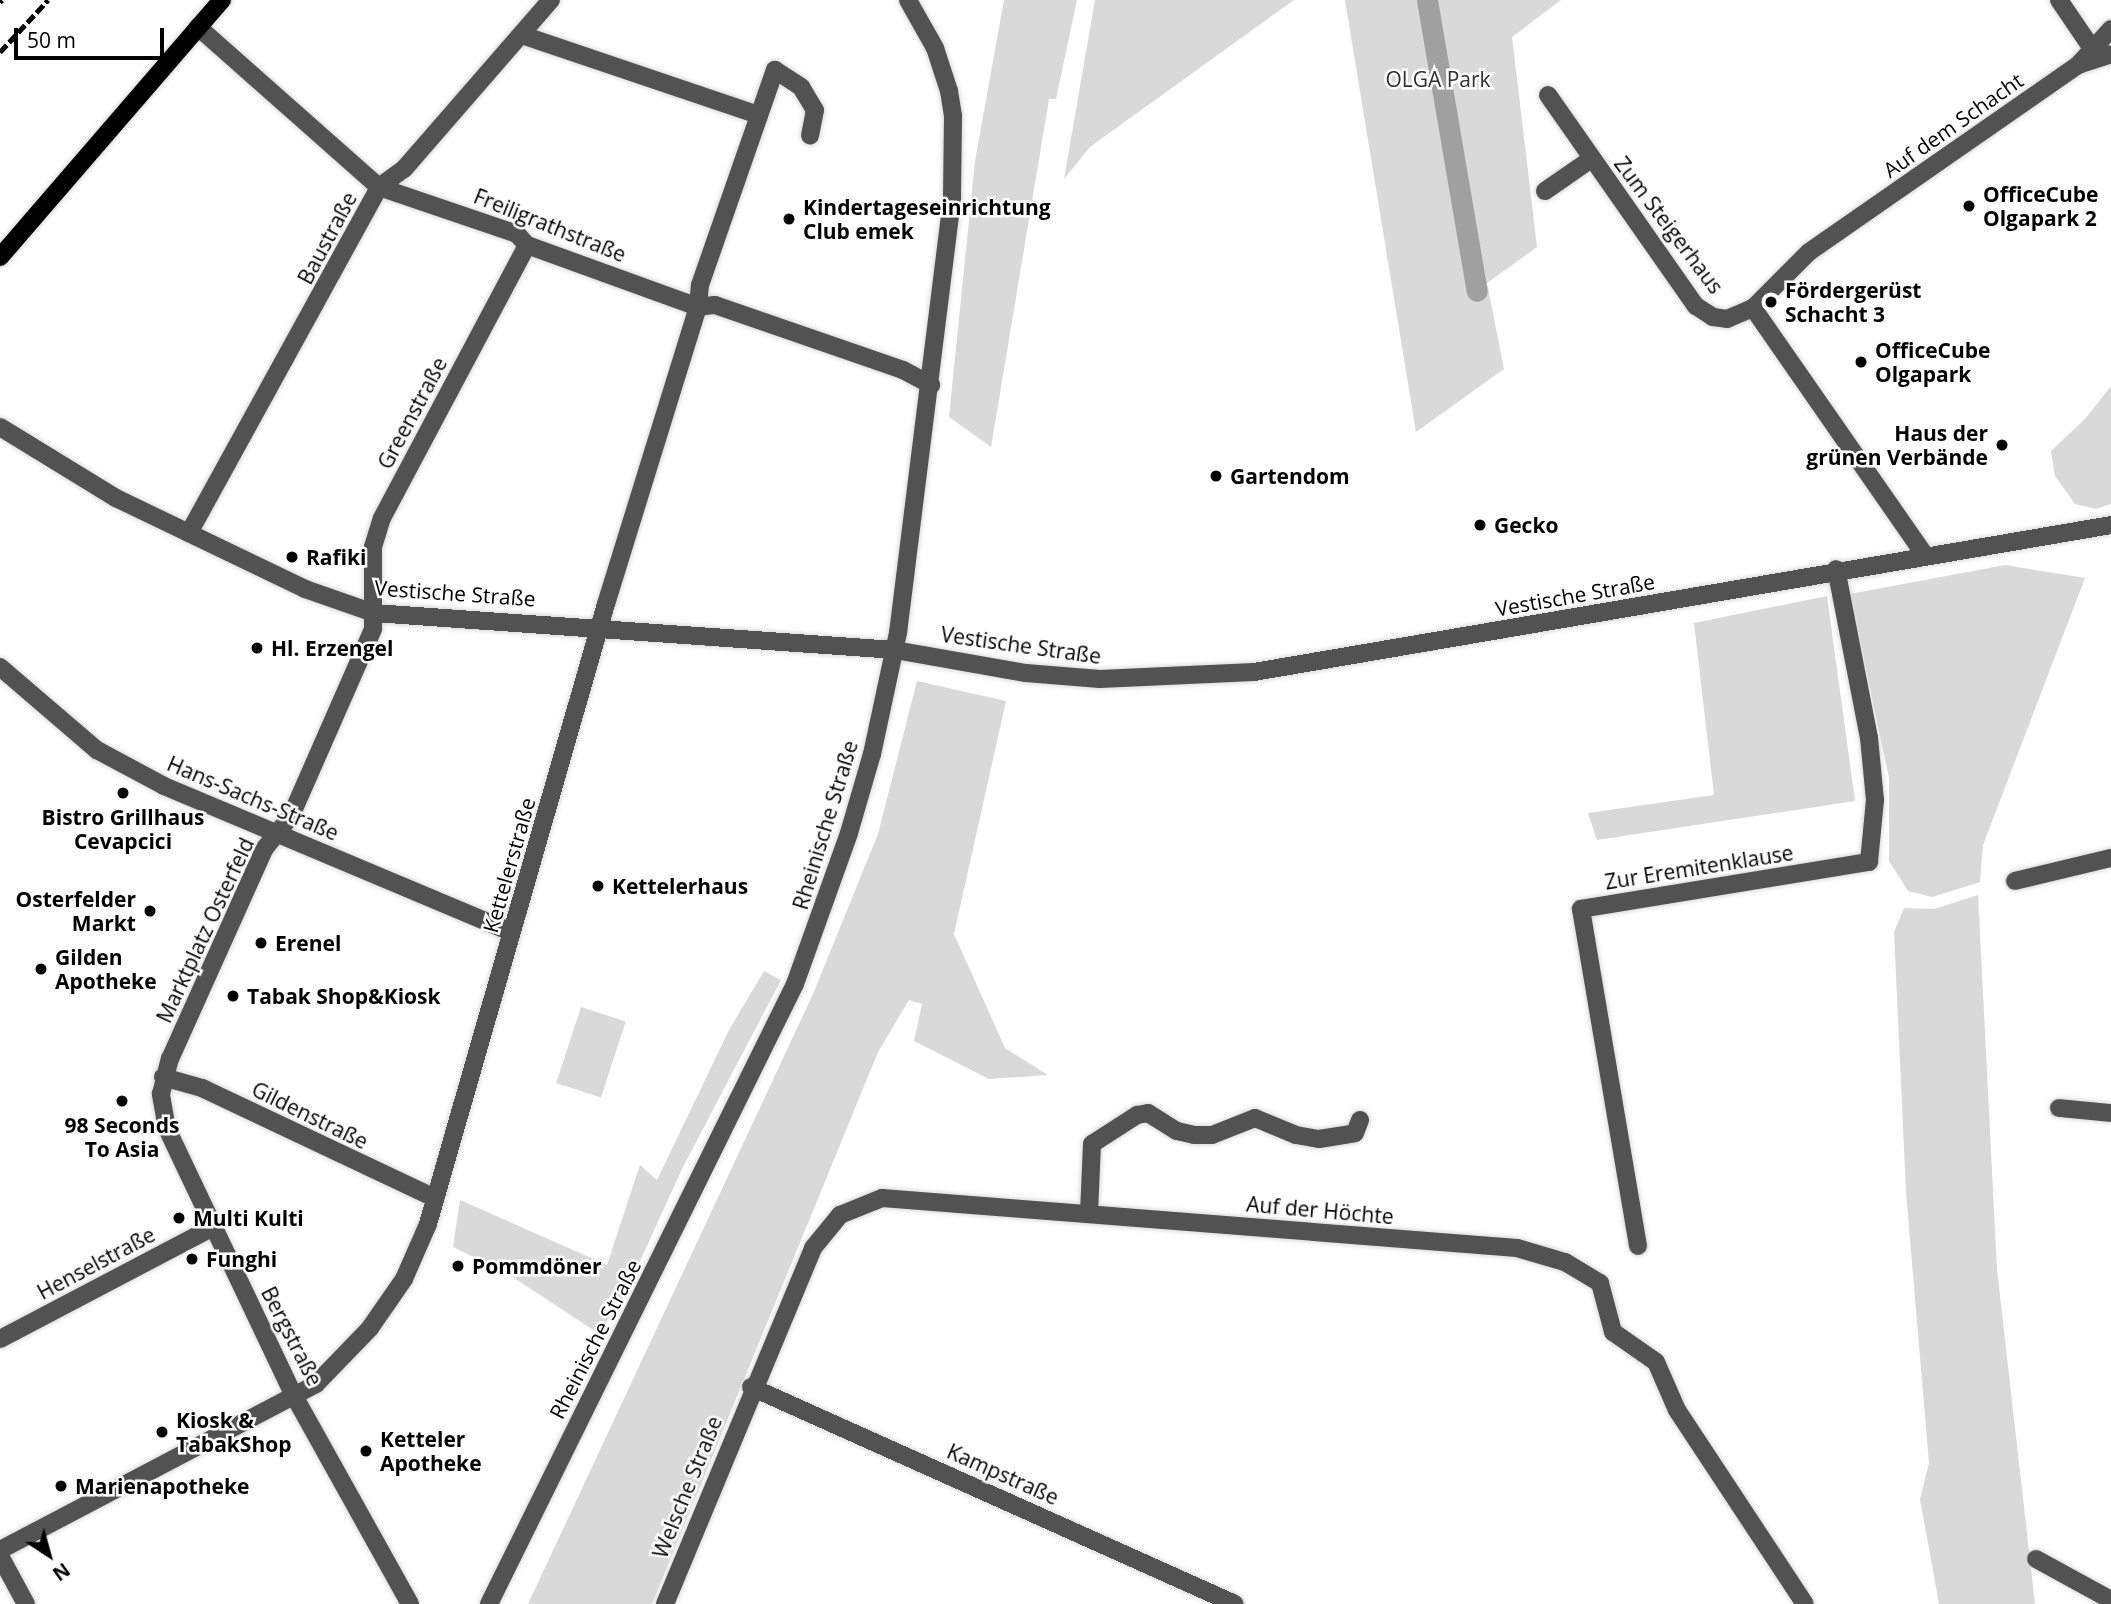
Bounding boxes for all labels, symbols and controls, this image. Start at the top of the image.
scale bar [18,14,168,58]
text: 50 m [27,26,76,54]
park label: OLGA Park [1385,66,1491,92]
street label: Auf dem Schacht [1878,67,2028,183]
street label: Zum Steigerhaus [1609,151,1729,299]
place label: OfficeCube Olgapark 2 [1983,181,2098,231]
street label: Freiligrathstraße [470,183,630,267]
street label: Baustraße [292,188,362,288]
place label: Kindertageseinrichtung Club emek [803,194,1051,244]
marker: OfficeCube Olgapark 2 [1961,198,1977,214]
marker: Kindertageseinrichtung Club emek [781,211,797,227]
place label: Fördergerüst Schacht 3 [1785,277,1921,327]
marker: Fördergerüst Schacht 3 [1763,294,1779,310]
place label: OfficeCube Olgapark [1875,337,1990,387]
street label: Greenstraße [372,353,452,473]
marker: OfficeCube Olgapark [1853,354,1869,370]
place label: Haus der grünen Verbände [1806,420,1988,470]
marker: Haus der grünen Verbände [1994,437,2010,453]
place label: Gartendom [1230,463,1350,489]
marker: Gartendom [1208,468,1224,484]
place label: Gecko [1494,512,1558,538]
marker: Gecko [1472,517,1488,533]
place label: Rafiki [306,544,367,570]
marker: Rafiki [284,549,300,565]
street label: Vestische Straße [1493,569,1657,621]
street label: Vestische Straße [374,575,536,611]
street label: Vestische Straße [939,621,1103,669]
place label: Hl. Erzengel [271,635,393,661]
marker: Hl. Erzengel [249,640,265,656]
street label: Rheinische Straße [787,737,863,913]
street label: Hans-Sachs-Straße [163,750,343,846]
marker: Bistro Grillhaus Cevapcici [115,785,131,801]
street label: Kettelerstraße [478,794,540,936]
place label: Bistro Grillhaus Cevapcici [42,804,204,854]
street label: Marktplatz Osterfeld [151,833,259,1027]
street label: Zur Eremitenklause [1603,840,1795,894]
place label: Kettelerhaus [612,873,748,899]
marker: Kettelerhaus [590,878,606,894]
place label: Osterfelder Markt [16,886,136,936]
marker: Osterfelder Markt [142,903,158,919]
place label: Erenel [275,930,341,956]
marker: Erenel [253,935,269,951]
place label: Gilden Apotheke [55,944,157,994]
marker: Gilden Apotheke [33,961,49,977]
place label: Tabak Shop&Kiosk [247,983,441,1009]
marker: Tabak Shop&Kiosk [225,988,241,1004]
street label: Gildenstraße [248,1076,372,1154]
marker: 98 Seconds To Asia [114,1093,130,1109]
place label: 98 Seconds To Asia [65,1112,179,1162]
street label: Auf der Höchte [1245,1191,1395,1229]
place label: Multi Kulti [193,1205,304,1231]
marker: Multi Kulti [171,1210,187,1226]
street label: Henselstraße [33,1221,159,1305]
place label: Funghi [206,1246,277,1272]
marker: Funghi [184,1251,200,1267]
place label: Pommdöner [472,1253,601,1279]
street label: Rheinische Straße [544,1255,646,1423]
marker: Pommdöner [450,1258,466,1274]
street label: Bergstraße [256,1282,328,1390]
place label: Kiosk & TabakShop [176,1407,292,1457]
street label: Welsche Straße [647,1412,727,1562]
marker: Kiosk & TabakShop [154,1424,170,1440]
place label: Ketteler Apotheke [380,1426,482,1476]
street label: Kampstraße [943,1438,1063,1510]
marker: Ketteler Apotheke [358,1443,374,1459]
place label: Marienapotheke [75,1473,249,1499]
marker: Marienapotheke [53,1478,69,1494]
north arrow [14,1520,84,1590]
text: N [47,1557,75,1587]

